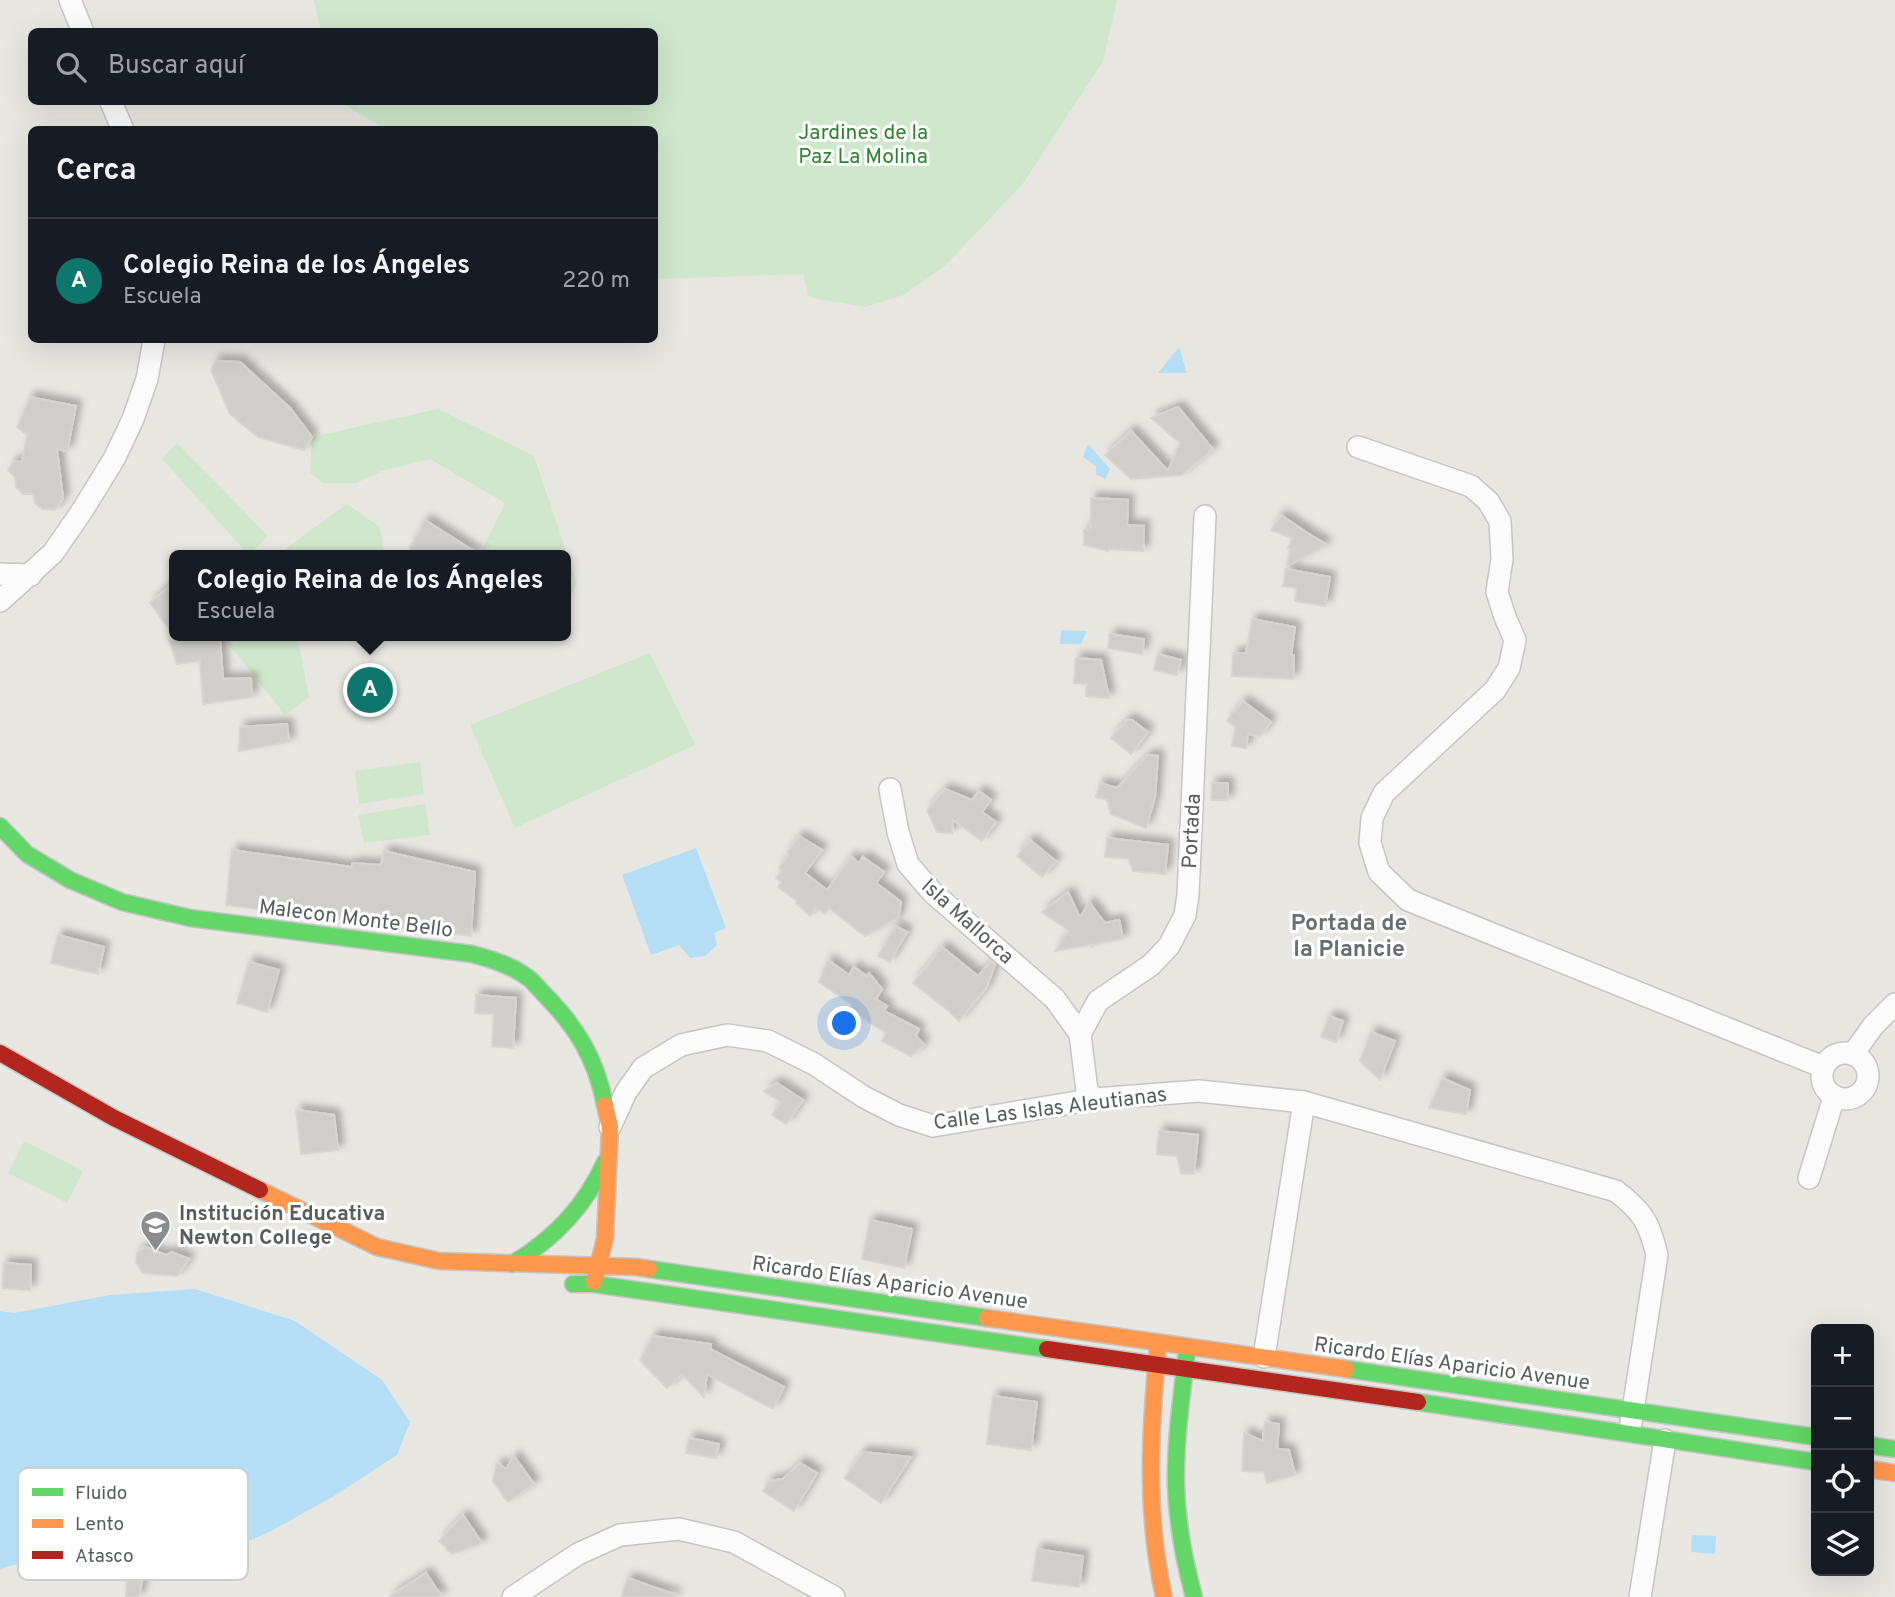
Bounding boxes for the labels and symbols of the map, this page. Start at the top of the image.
park label: Jardines de la Paz La Molina [798,120,928,171]
pin: A [347,664,393,716]
street label: Portada [1177,793,1208,869]
street label: Isla Mallorca [915,873,1019,971]
street label: Malecon Monte Bello [257,894,454,945]
district label: Portada de la Planicie [1291,910,1407,965]
your location [827,1006,861,1040]
street label: Calle Las Islas Aleutianas [932,1082,1169,1137]
place label: Institución Educativa Newton College [179,1201,385,1252]
school or university icon: Institución Educativa Newton College [139,1208,173,1252]
street label: Ricardo Elías Aparicio Avenue [750,1251,1030,1316]
street label: Ricardo Elías Aparicio Avenue [1312,1332,1592,1397]
legend [18,1468,248,1580]
text: Fluido [75,1482,127,1506]
text: Lento [75,1513,124,1537]
text: Atasco [75,1545,134,1569]

